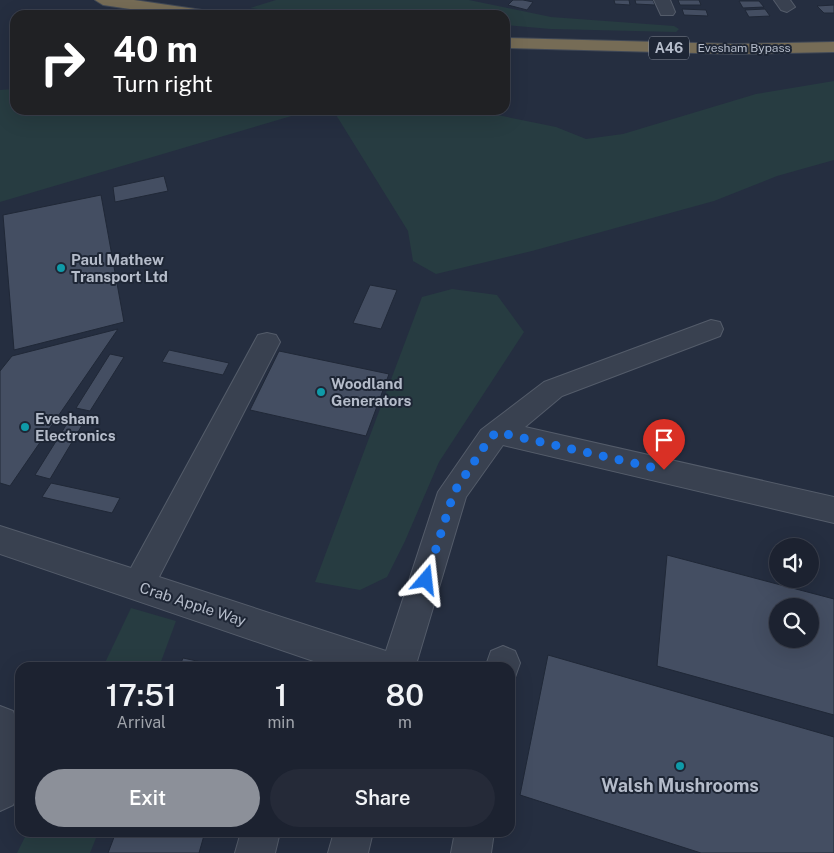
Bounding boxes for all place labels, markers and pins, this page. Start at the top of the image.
place label: Paul Mathew Transport Ltd [71,251,168,285]
marker: Paul Mathew Transport Ltd [55,262,67,274]
place label: Woodland Generators [331,375,412,409]
marker: Woodland Generators [315,386,327,398]
place label: Evesham Electronics [35,410,116,444]
pin [643,419,685,470]
marker: Evesham Electronics [19,421,31,433]
marker: Walsh Mushrooms [674,760,686,772]
place label: Walsh Mushrooms [601,775,759,796]

